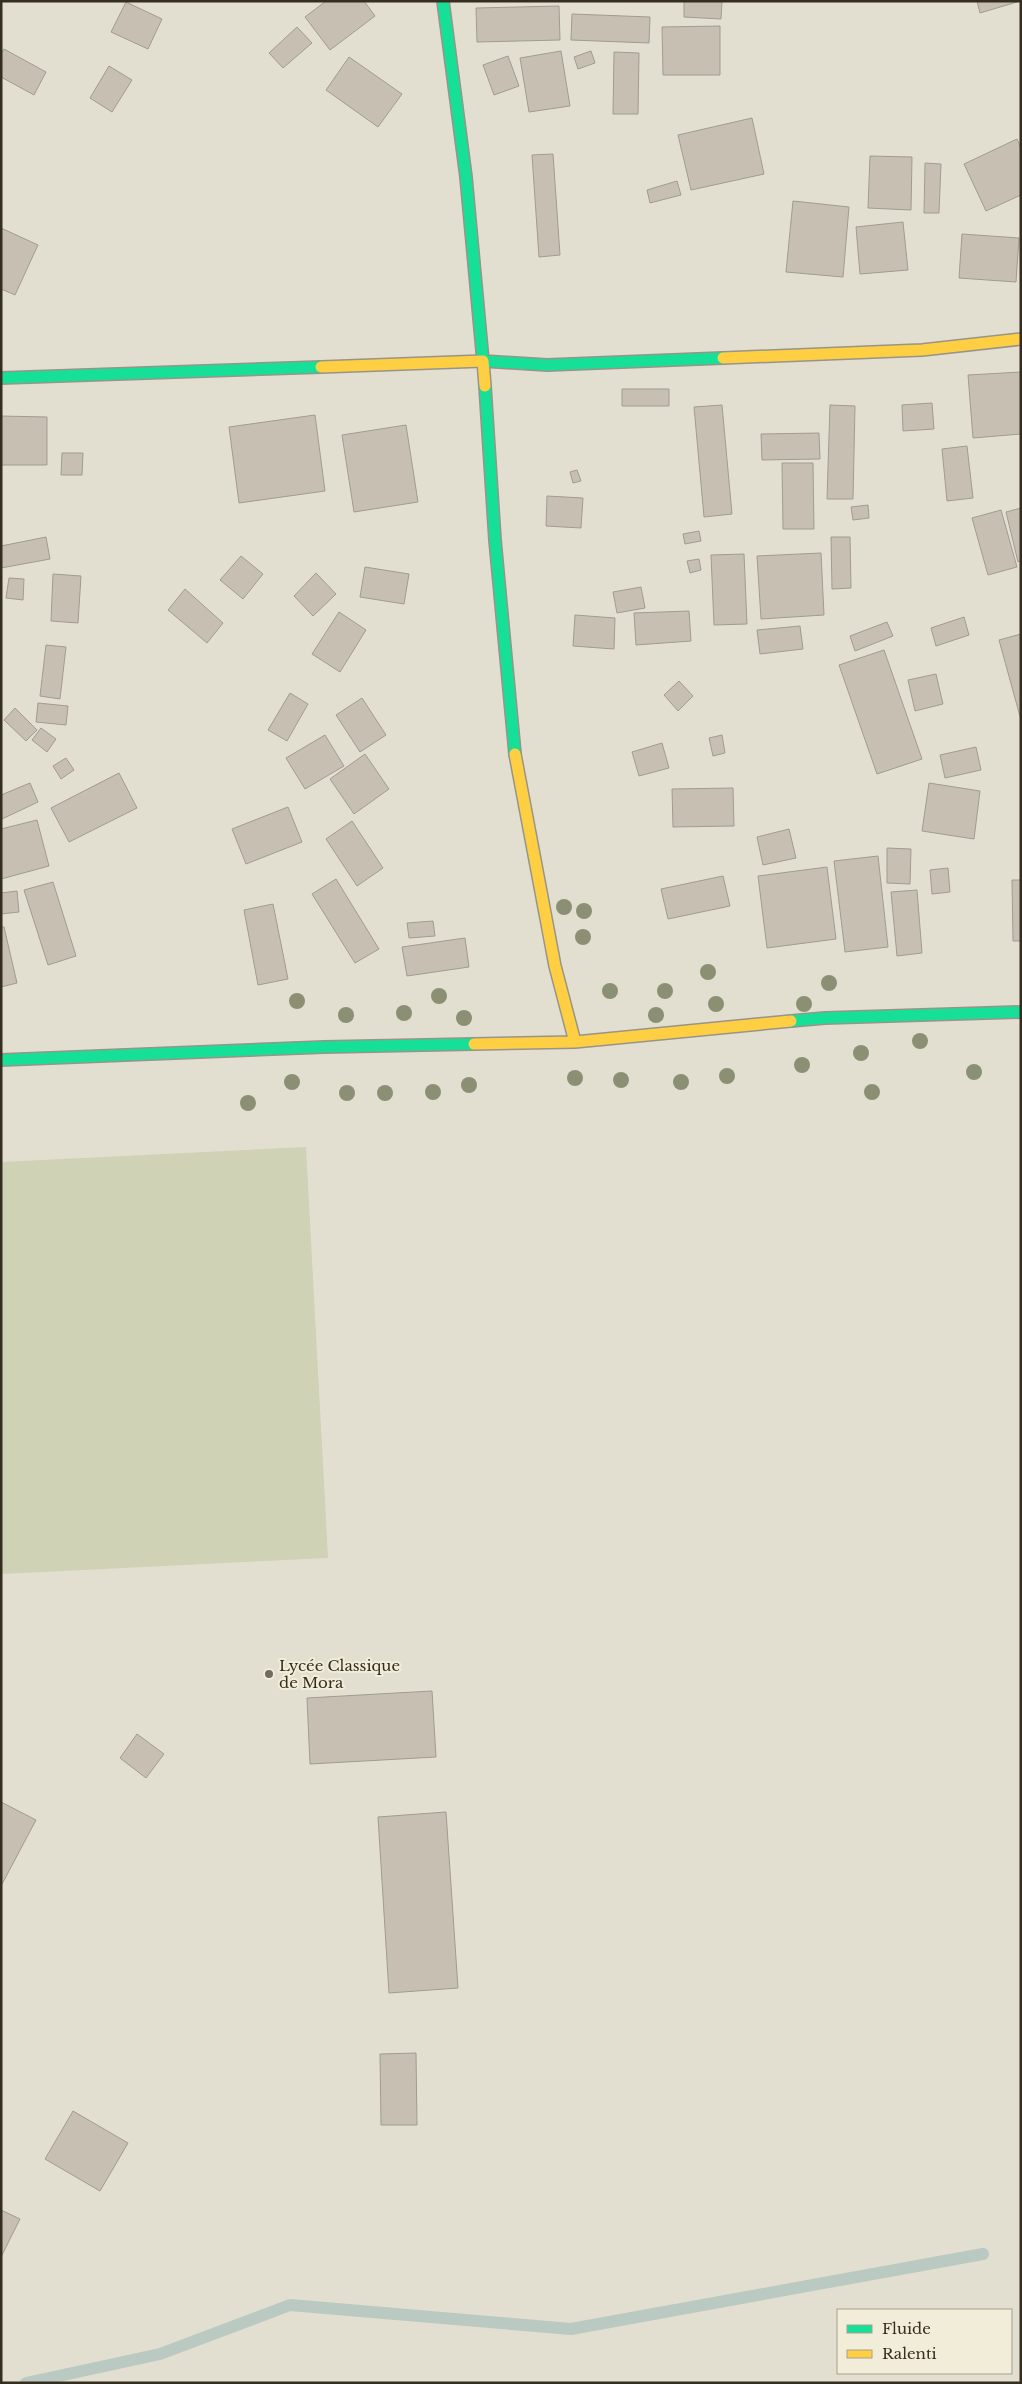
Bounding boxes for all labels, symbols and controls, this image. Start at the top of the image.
place label: Lycée Classique de Mora [279,1656,400,1692]
marker: Lycée Classique de Mora [263,1668,275,1680]
legend [837,2309,1012,2374]
text: Fluide [882,2319,931,2338]
text: Ralenti [882,2344,937,2363]

